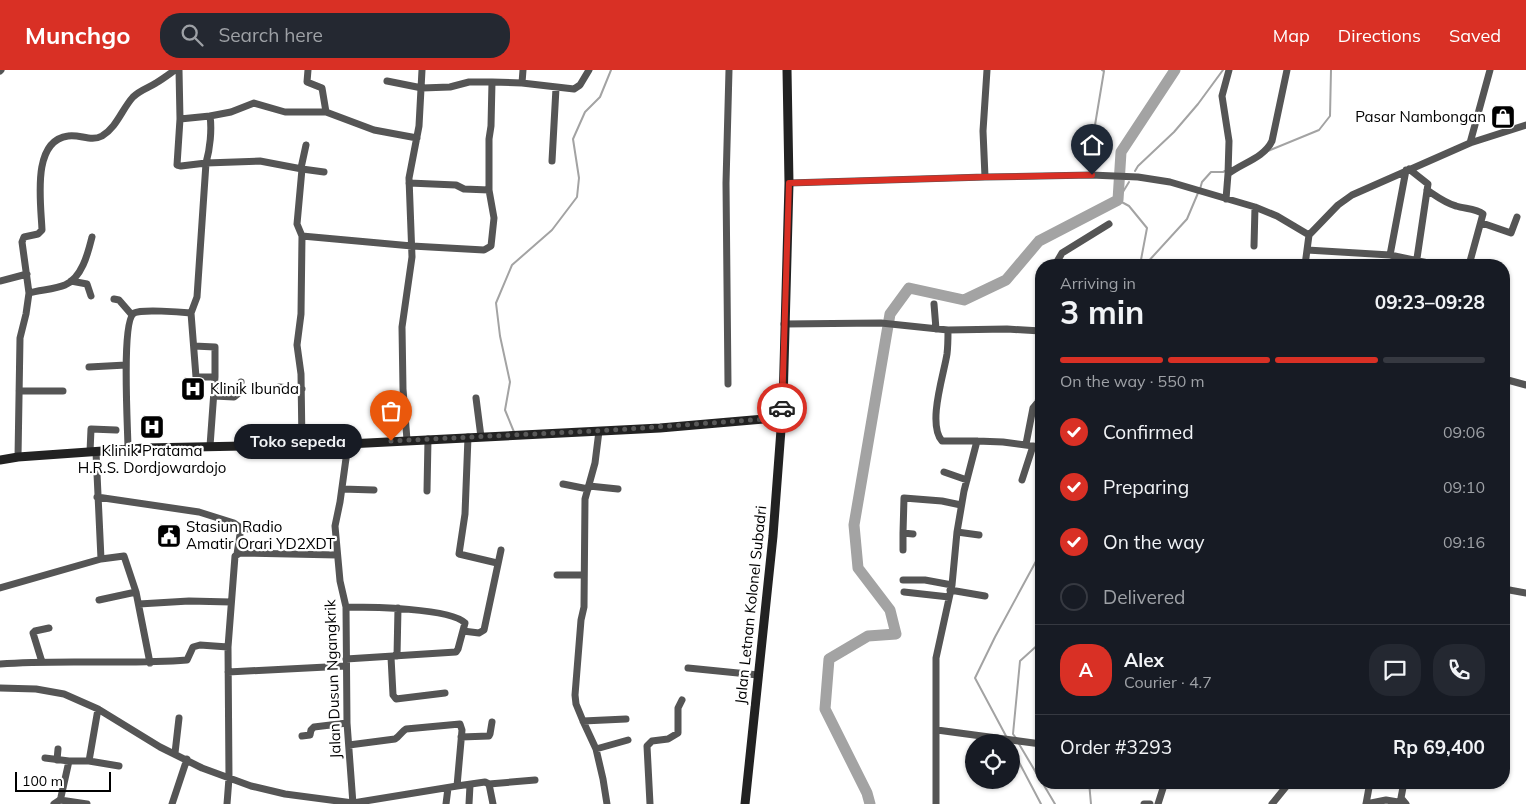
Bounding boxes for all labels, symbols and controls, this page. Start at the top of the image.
search box [160,13,510,58]
text: Munchgo [25,20,130,50]
icon: search [178,21,206,49]
text: Search here [218,23,323,47]
text: Map [1273,24,1310,47]
text: Directions [1338,24,1421,47]
text: Saved [1449,24,1501,47]
shop icon: Pasar Nambongan [1490,104,1516,130]
place label: Pasar Nambongan [1355,107,1486,126]
pin [1071,124,1113,175]
icon: home [1078,131,1106,159]
text: Arriving in [1060,273,1136,293]
text: 09:23–09:28 [1375,290,1485,314]
text: 3 min [1060,292,1144,332]
text: On the way · 550 m [1060,371,1205,391]
hospital icon: Klinik Ibunda [180,376,206,402]
place label: Klinik Ibunda [210,379,299,398]
courier [757,383,807,433]
pin [370,390,412,441]
icon: car [768,394,796,422]
icon: bag [377,397,405,425]
hospital icon: Klinik Pratama H.R.S. Dordjowardojo [139,414,165,440]
icon: check [1060,418,1088,446]
text: Confirmed [1103,420,1194,444]
text: 09:06 [1443,422,1485,442]
callout: Toko sepeda [234,424,361,458]
text: Toko sepeda [250,431,346,451]
place label: Klinik Pratama H.R.S. Dordjowardojo [78,441,226,477]
icon: check [1060,473,1088,501]
text: Preparing [1103,475,1189,499]
text: 09:10 [1443,477,1485,497]
street label: Jalan Letnan Kolonel Subadri [731,505,770,705]
place label: Stasiun Radio Amatir Orari YD2XDT [186,517,335,553]
public building icon: Stasiun Radio Amatir Orari YD2XDT [156,523,182,549]
icon: check [1060,528,1088,556]
text: On the way [1103,530,1205,554]
text: 09:16 [1443,532,1485,552]
text: Delivered [1103,585,1185,609]
street label: Jalan Dusun Ngangkrik [320,599,345,759]
button: chat [1369,644,1421,696]
button: phone [1433,644,1485,696]
text: Alex [1124,648,1164,672]
text: A [1079,658,1093,682]
text: Courier · 4.7 [1124,672,1212,692]
map controls [965,734,1020,789]
button: locate [965,734,1020,789]
text: Order #3293 [1060,735,1172,759]
text: Rp 69,400 [1393,735,1485,759]
scale bar [15,769,111,792]
text: 100 m [22,772,63,790]

